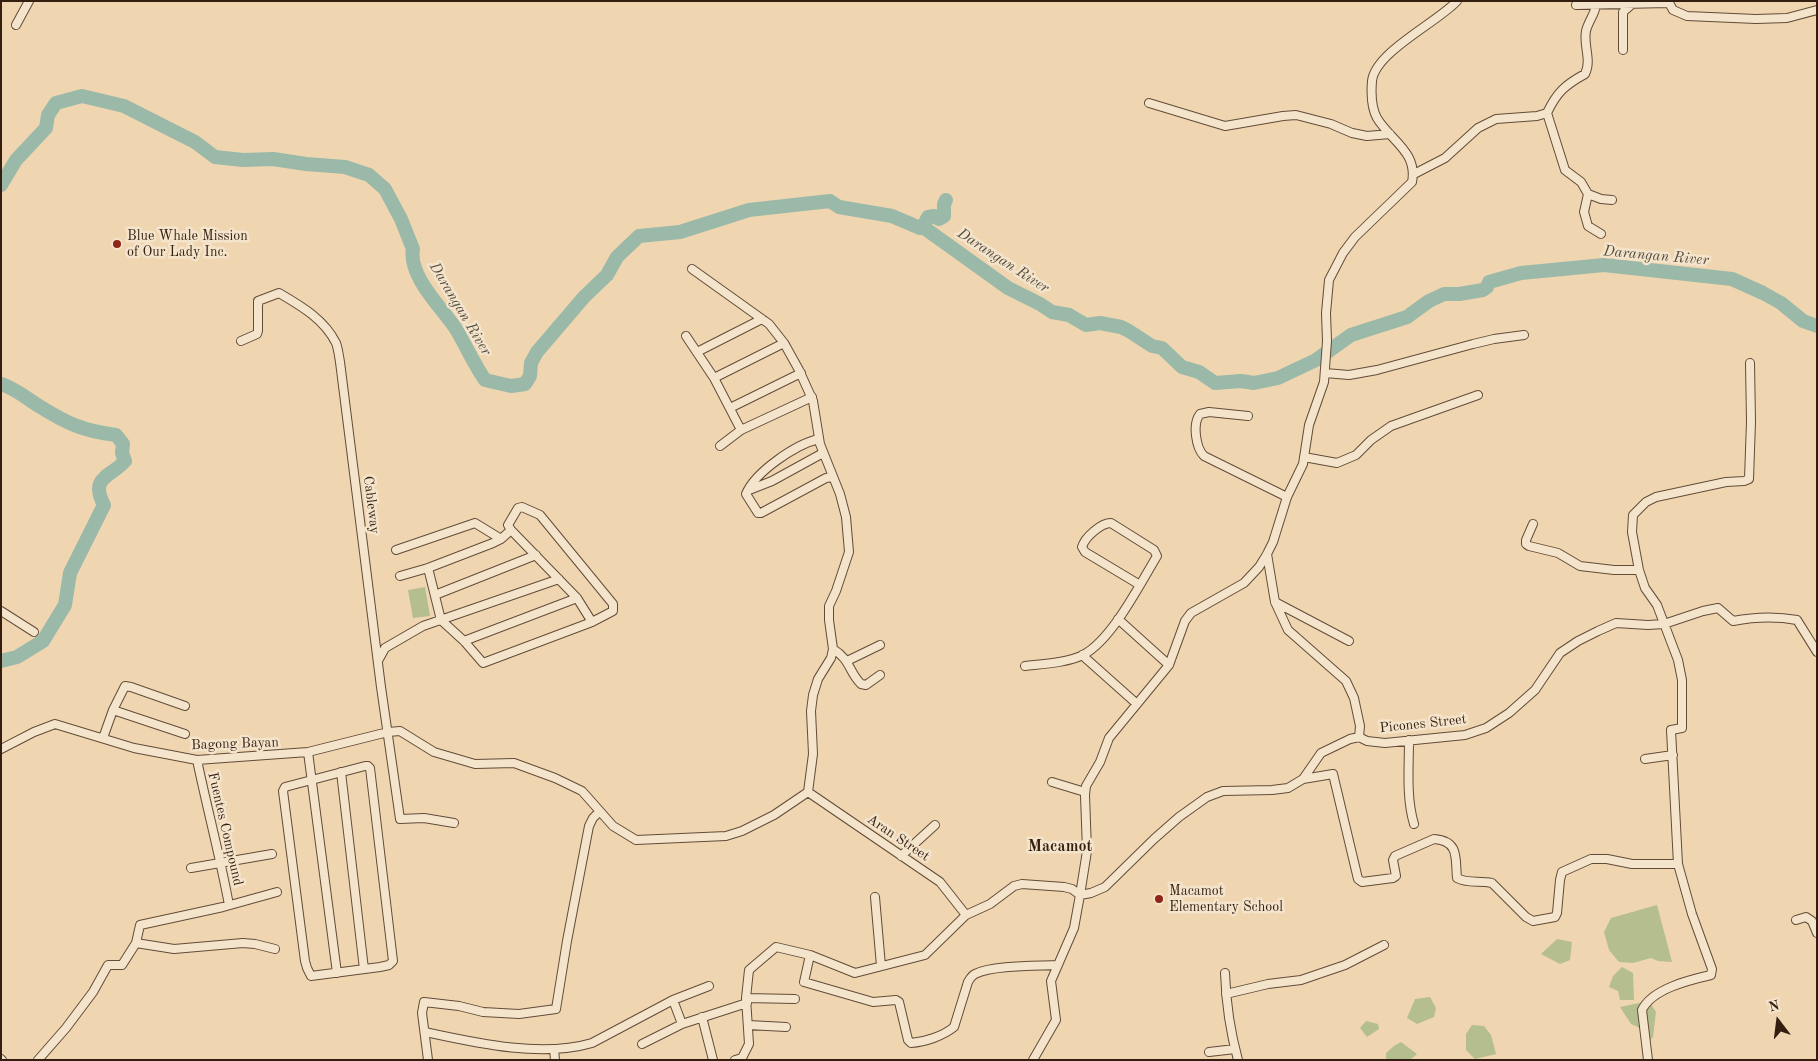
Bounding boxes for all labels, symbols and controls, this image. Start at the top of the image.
water label: Darangan River [954,225,1052,297]
place label: Blue Whale Mission of Our Lady Inc. [127,228,248,260]
marker: Blue Whale Mission of Our Lady Inc. [111,238,123,250]
water label: Darangan River [1602,242,1710,270]
water label: Darangan River [425,259,495,359]
street label: Cableway [359,475,383,535]
street label: Picones Street [1379,711,1467,737]
street label: Bagong Bayan [191,734,279,754]
street label: Fuentes Compound [204,770,246,888]
street label: Aran Street [863,811,933,865]
district label: Macamot [1028,837,1092,857]
place label: Macamot Elementary School [1169,883,1283,916]
marker: Macamot Elementary School [1153,893,1165,905]
north arrow [1753,996,1803,1046]
text: N [1767,998,1781,1015]

